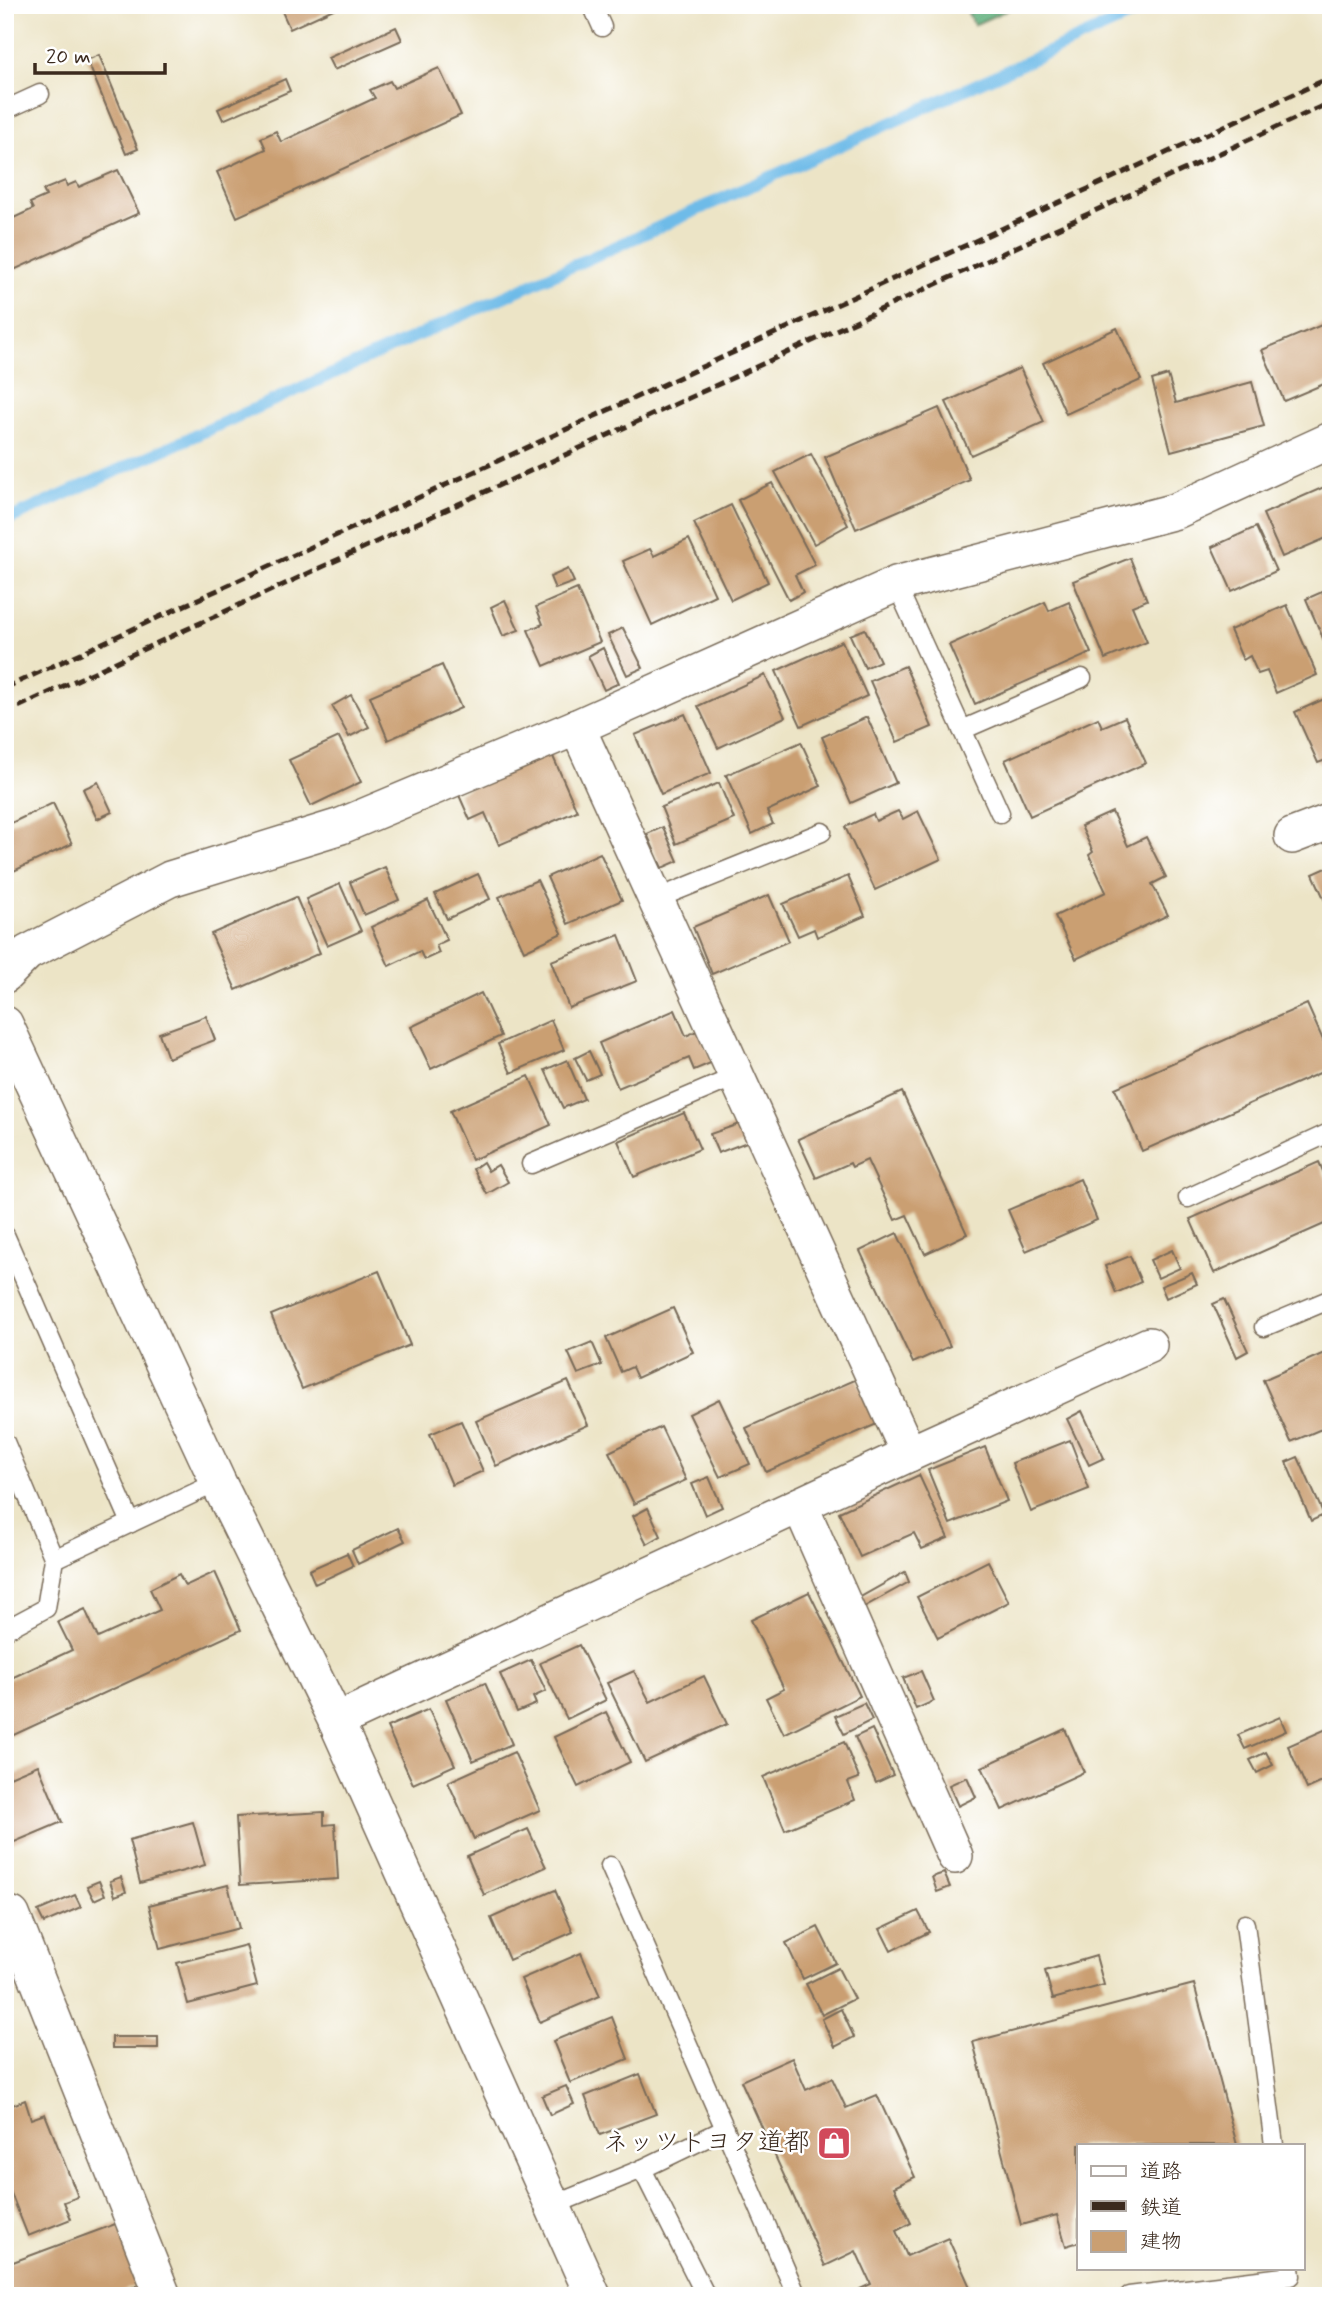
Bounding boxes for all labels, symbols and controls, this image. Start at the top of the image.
scale bar [35,32,164,76]
text: 20 m [46,43,91,71]
shop icon: ネッツトヨタ道都 [815,2124,853,2162]
place label: ネッツトヨタ道都 [603,2126,810,2160]
legend [1077,2144,1304,2270]
text: 道路 [1140,2158,1182,2186]
text: 鉄道 [1140,2194,1182,2222]
text: 建物 [1140,2228,1182,2256]

